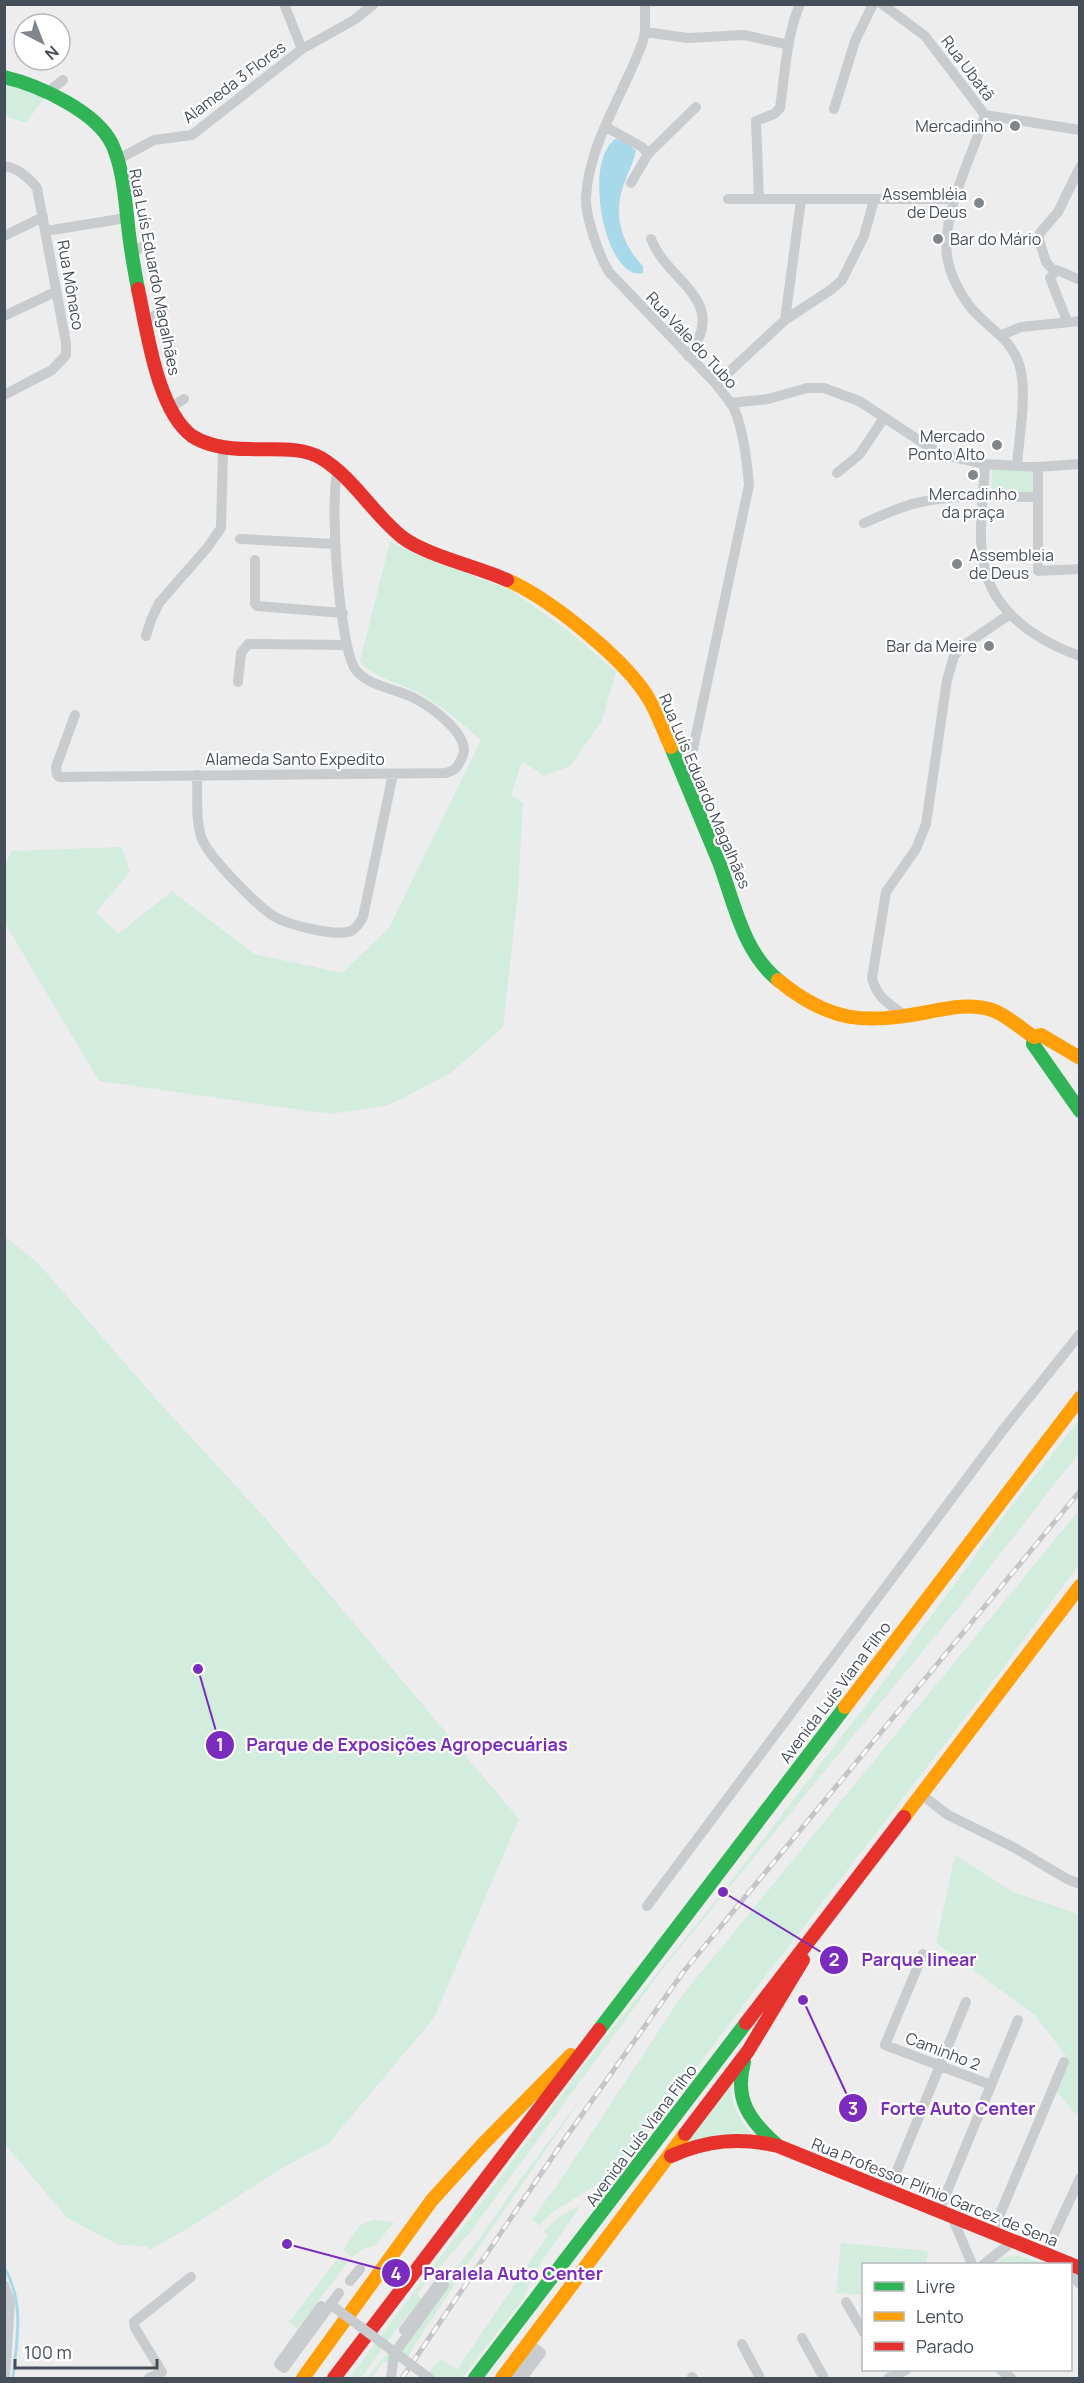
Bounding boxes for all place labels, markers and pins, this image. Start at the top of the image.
place label: Mercadinho [915,115,1003,137]
marker: Mercadinho [1008,119,1022,133]
place label: Assembléia de Deus [882,183,967,223]
marker: Assembléia de Deus [972,196,986,210]
place label: Bar do Mário [950,228,1041,250]
marker: Bar do Mário [931,232,945,246]
place label: Mercado Ponto Alto [908,425,985,465]
marker: Mercado Ponto Alto [990,438,1004,452]
marker: Mercadinho da praça [966,468,980,482]
place label: Mercadinho da praça [929,483,1017,523]
place label: Assembleia de Deus [969,544,1054,584]
marker: Assembleia de Deus [950,557,964,571]
place label: Bar da Meire [886,635,977,657]
marker: Bar da Meire [982,639,996,653]
callout: Parque de Exposições Agropecuárias [205,1727,580,1763]
callout: Parque linear [819,1942,988,1978]
callout: Forte Auto Center [838,2090,1047,2126]
callout: Paralela Auto Center [381,2255,614,2291]

